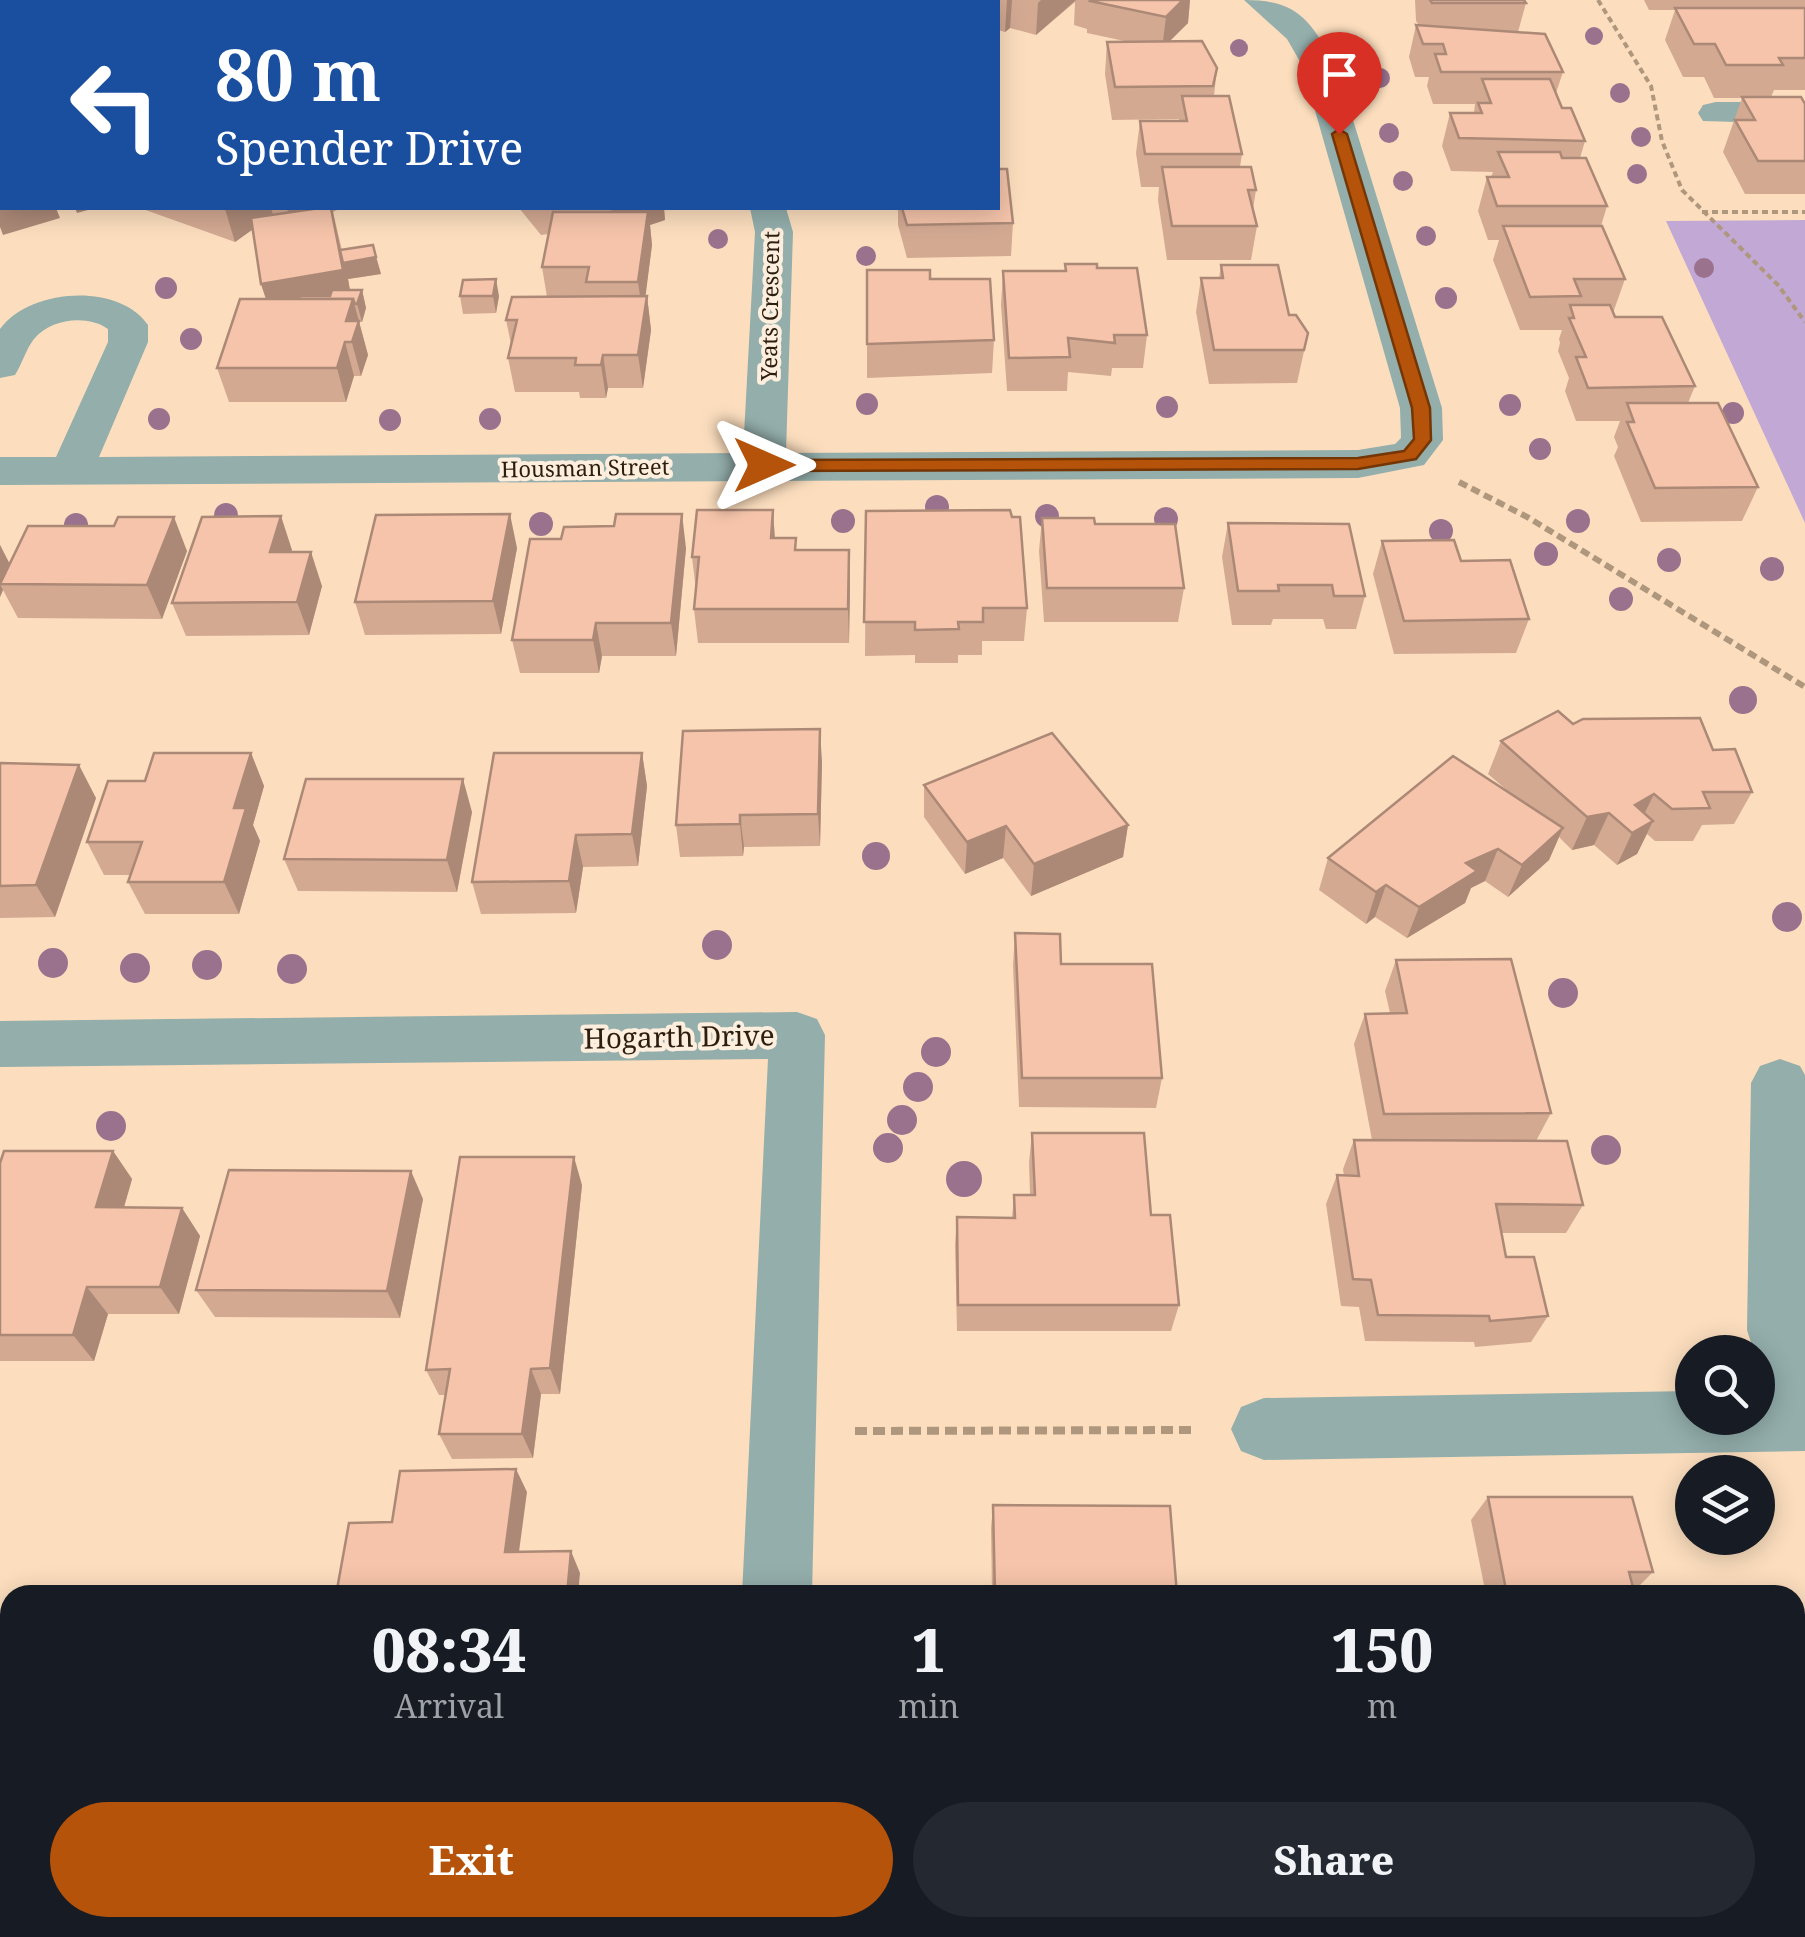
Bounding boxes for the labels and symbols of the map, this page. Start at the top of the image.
pin [1297,32,1382,135]
street label: Yeats Crescent [753,231,785,382]
position arrow [712,413,816,517]
street label: Housman Street [501,451,670,483]
street label: Hogarth Drive [583,1015,775,1057]

